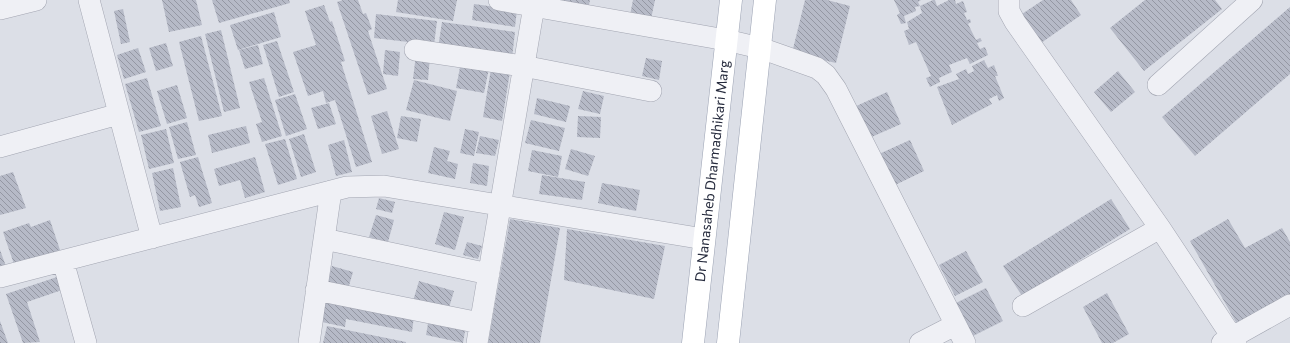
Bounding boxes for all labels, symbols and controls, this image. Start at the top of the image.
street label: Dr Nanasaheb Dharmadhikari Marg [691,59,732,283]

